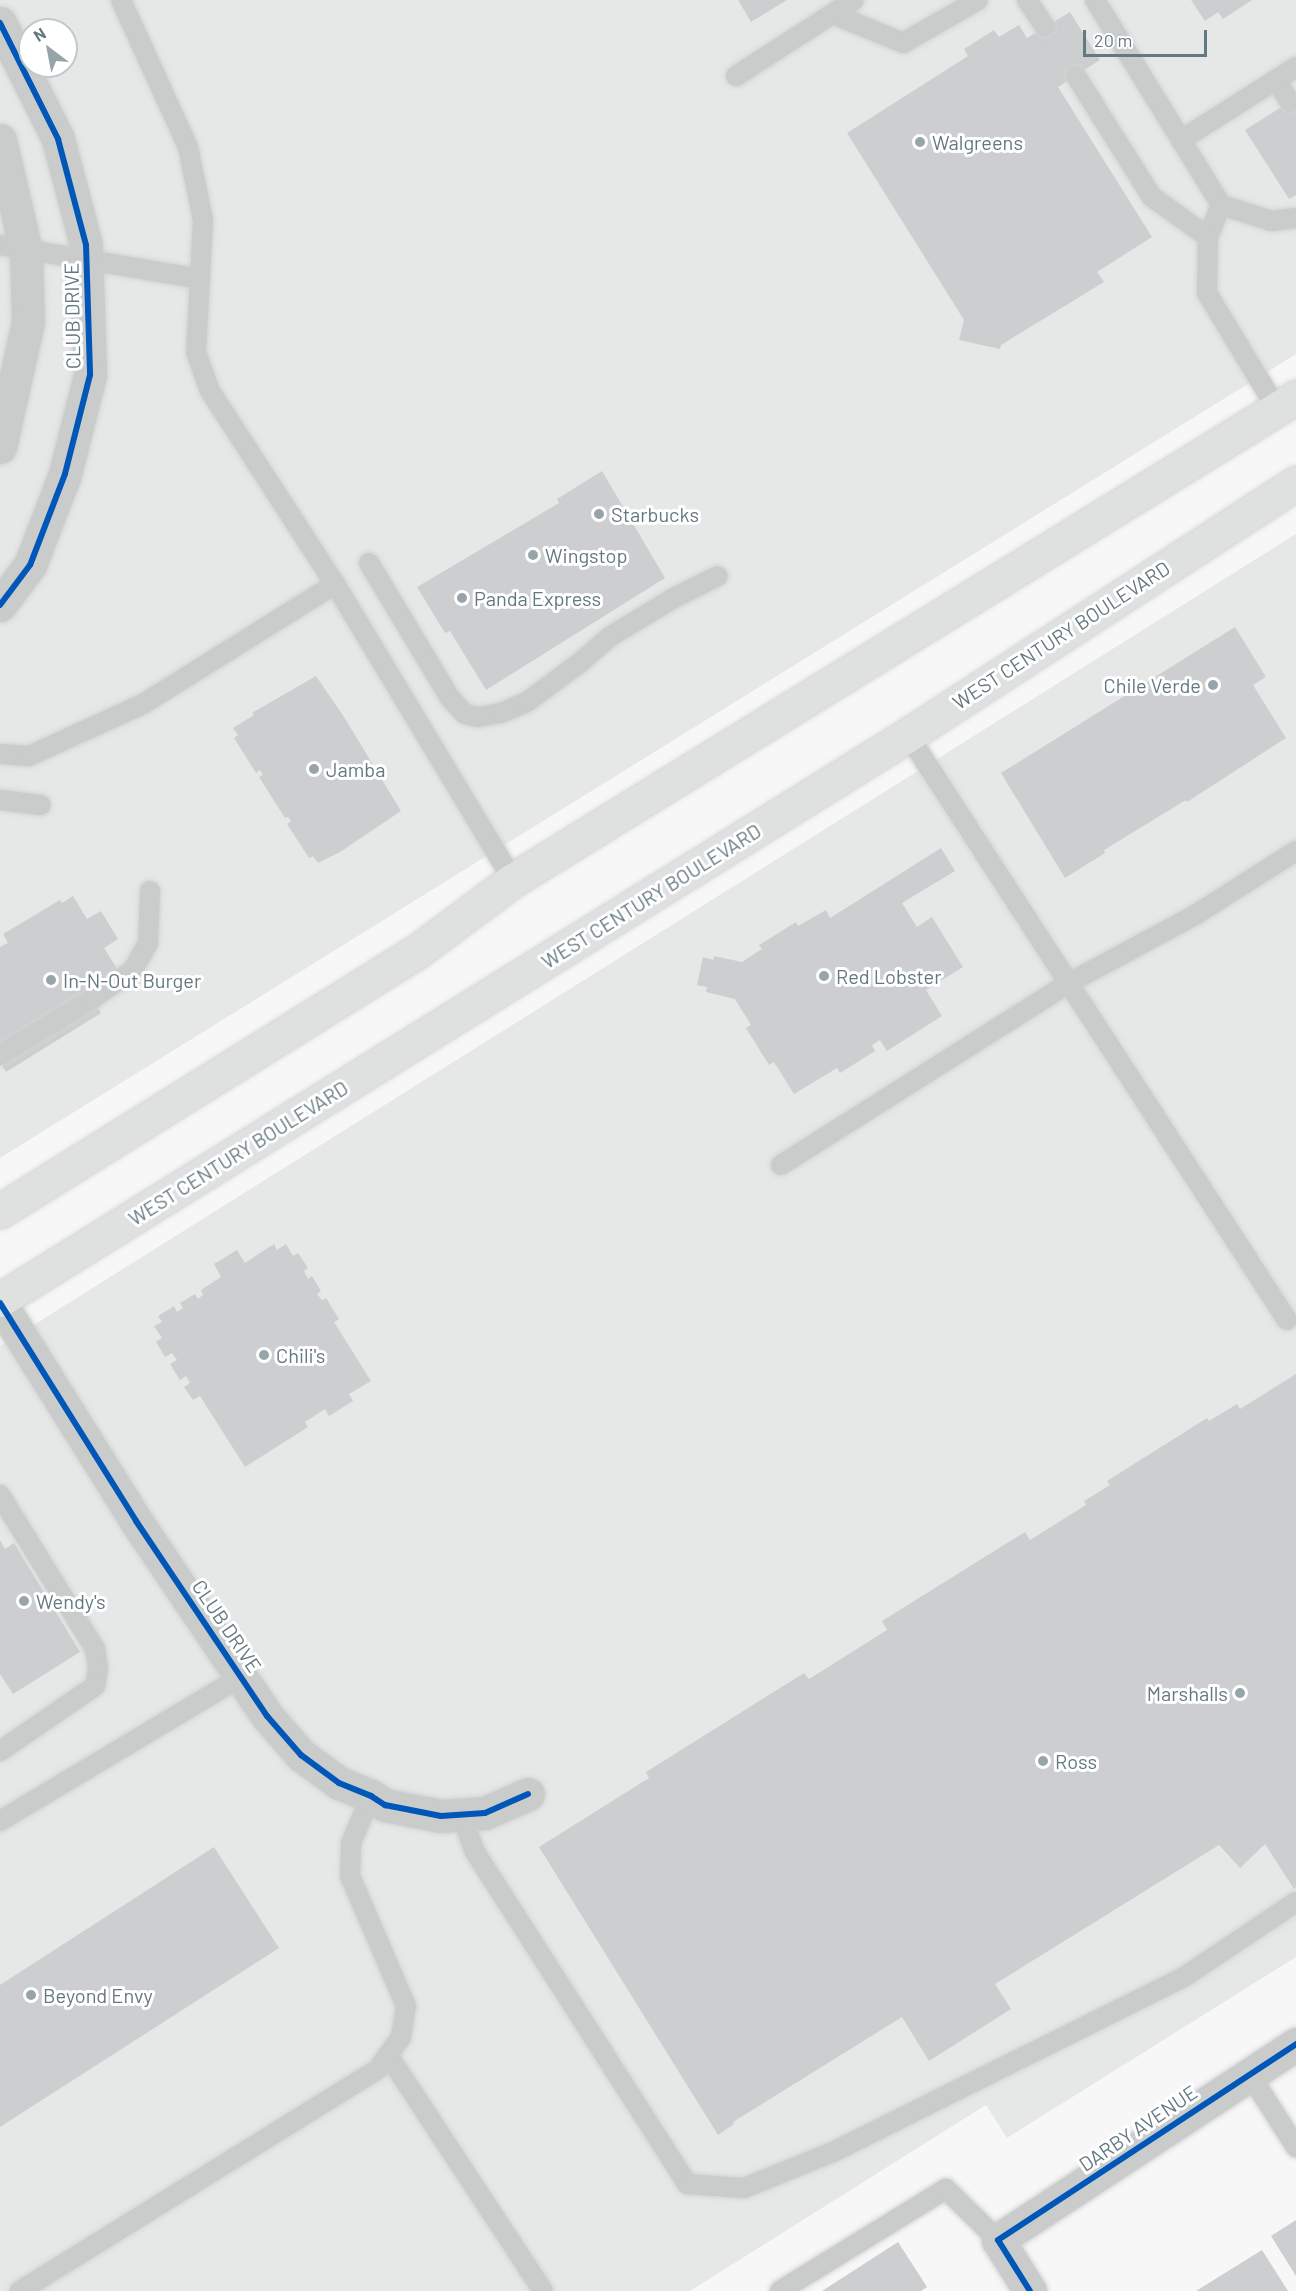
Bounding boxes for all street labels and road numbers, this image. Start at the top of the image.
street label: CLUB DRIVE [59,263,85,369]
street label: WEST CENTURY BOULEVARD [948,556,1174,714]
street label: WEST CENTURY BOULEVARD [537,819,765,973]
street label: WEST CENTURY BOULEVARD [124,1076,352,1230]
street label: CLUB DRIVE [187,1575,267,1677]
street label: DARBY AVENUE [1074,2080,1202,2176]

